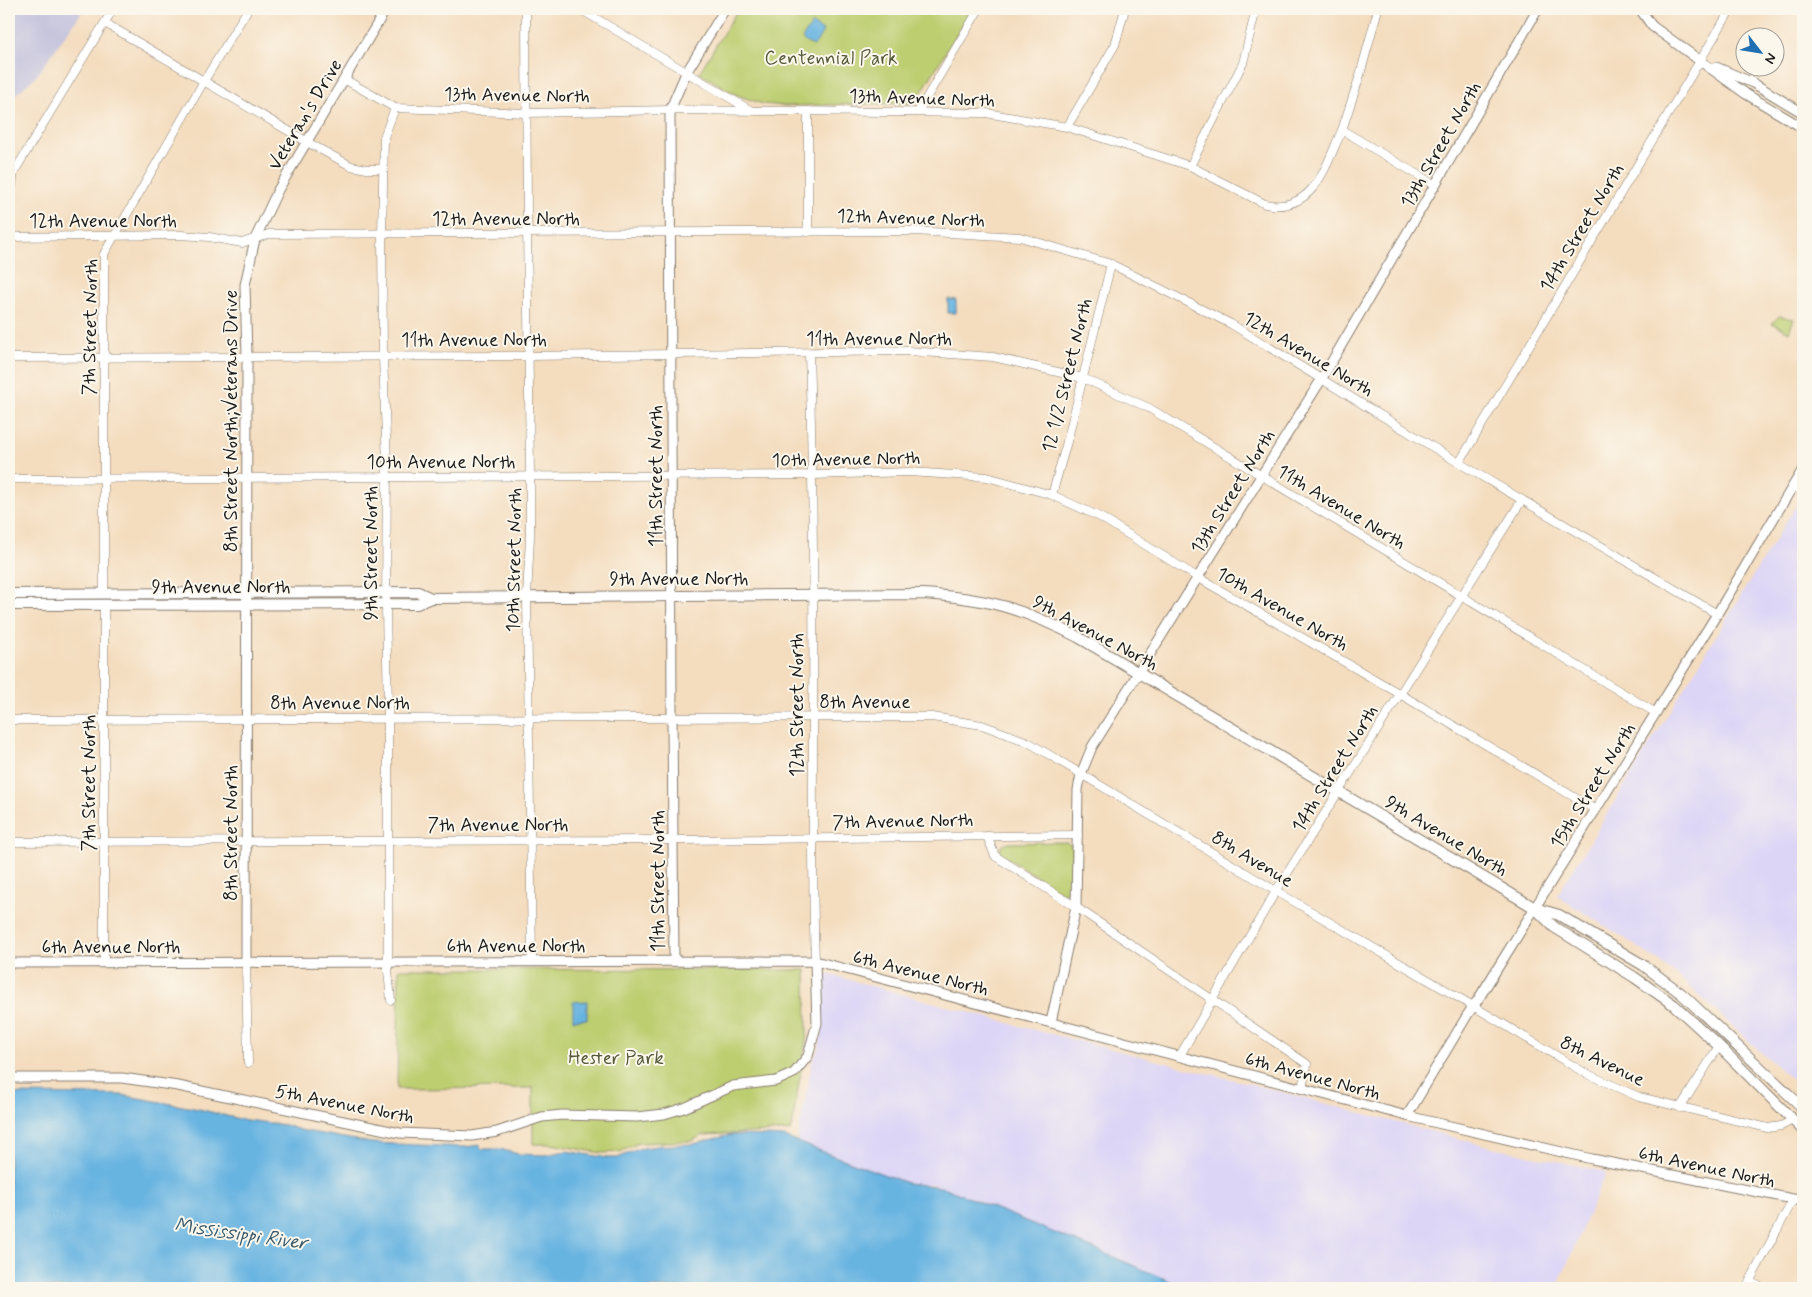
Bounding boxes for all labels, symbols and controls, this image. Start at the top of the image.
north arrow [1734,28,1784,78]
park label: Centennial Park [765,46,897,71]
text: N [1760,50,1780,67]
street label: Veteran's Drive [262,55,348,175]
street label: 13th Street North [1395,77,1488,212]
street label: 13th Avenue North [444,82,590,109]
street label: 13th Avenue North [849,83,995,114]
street label: 14th Street North [1534,159,1630,297]
street label: 12th Avenue North [837,203,985,234]
street label: 12th Avenue North [432,207,580,232]
street label: 12th Avenue North [29,209,177,234]
street label: 7th Street North [77,258,104,396]
street label: 8th Street North;Veterans Drive [219,290,244,552]
street label: 12 1/2 Street North [1036,296,1099,455]
street label: 12th Avenue North [1238,305,1378,403]
street label: 11th Avenue North [806,327,952,352]
street label: 11th Avenue North [401,328,547,353]
street label: 11th Street North [644,405,669,547]
street label: 13th Street North [1185,425,1281,559]
street label: 10th Avenue North [771,446,921,473]
street label: 10th Avenue North [367,450,515,475]
street label: 11th Avenue North [1272,459,1410,556]
street label: 9th Street North [359,486,384,620]
street label: 10th Street North [501,487,528,633]
street label: 10th Avenue North [1212,561,1353,657]
street label: 9th Avenue North [610,567,748,592]
street label: 9th Avenue North [152,575,290,600]
street label: 9th Avenue North [1028,590,1162,677]
street label: 12th Street North [785,633,810,777]
street label: 8th Avenue [819,690,911,715]
street label: 8th Avenue North [270,691,410,716]
street label: 14th Street North [1286,700,1384,837]
street label: 7th Street North [77,715,102,851]
street label: 15th Street North [1545,718,1642,853]
street label: 8th Street North [219,765,244,901]
street label: 9th Avenue North [1380,790,1512,883]
street label: 7th Avenue North [832,808,974,835]
street label: 11th Street North [646,810,671,952]
street label: 7th Avenue North [427,813,569,838]
street label: 8th Avenue [1207,825,1298,894]
street label: 6th Avenue North [446,934,586,959]
street label: 6th Avenue North [41,935,181,960]
street label: 6th Avenue North [850,944,991,1002]
street label: 8th Avenue [1556,1030,1649,1093]
park label: Hester Park [568,1046,664,1071]
street label: 6th Avenue North [1242,1046,1383,1107]
street label: 5th Avenue North [273,1079,416,1130]
street label: 6th Avenue North [1636,1141,1777,1194]
water label: Mississippi River [173,1212,312,1258]

